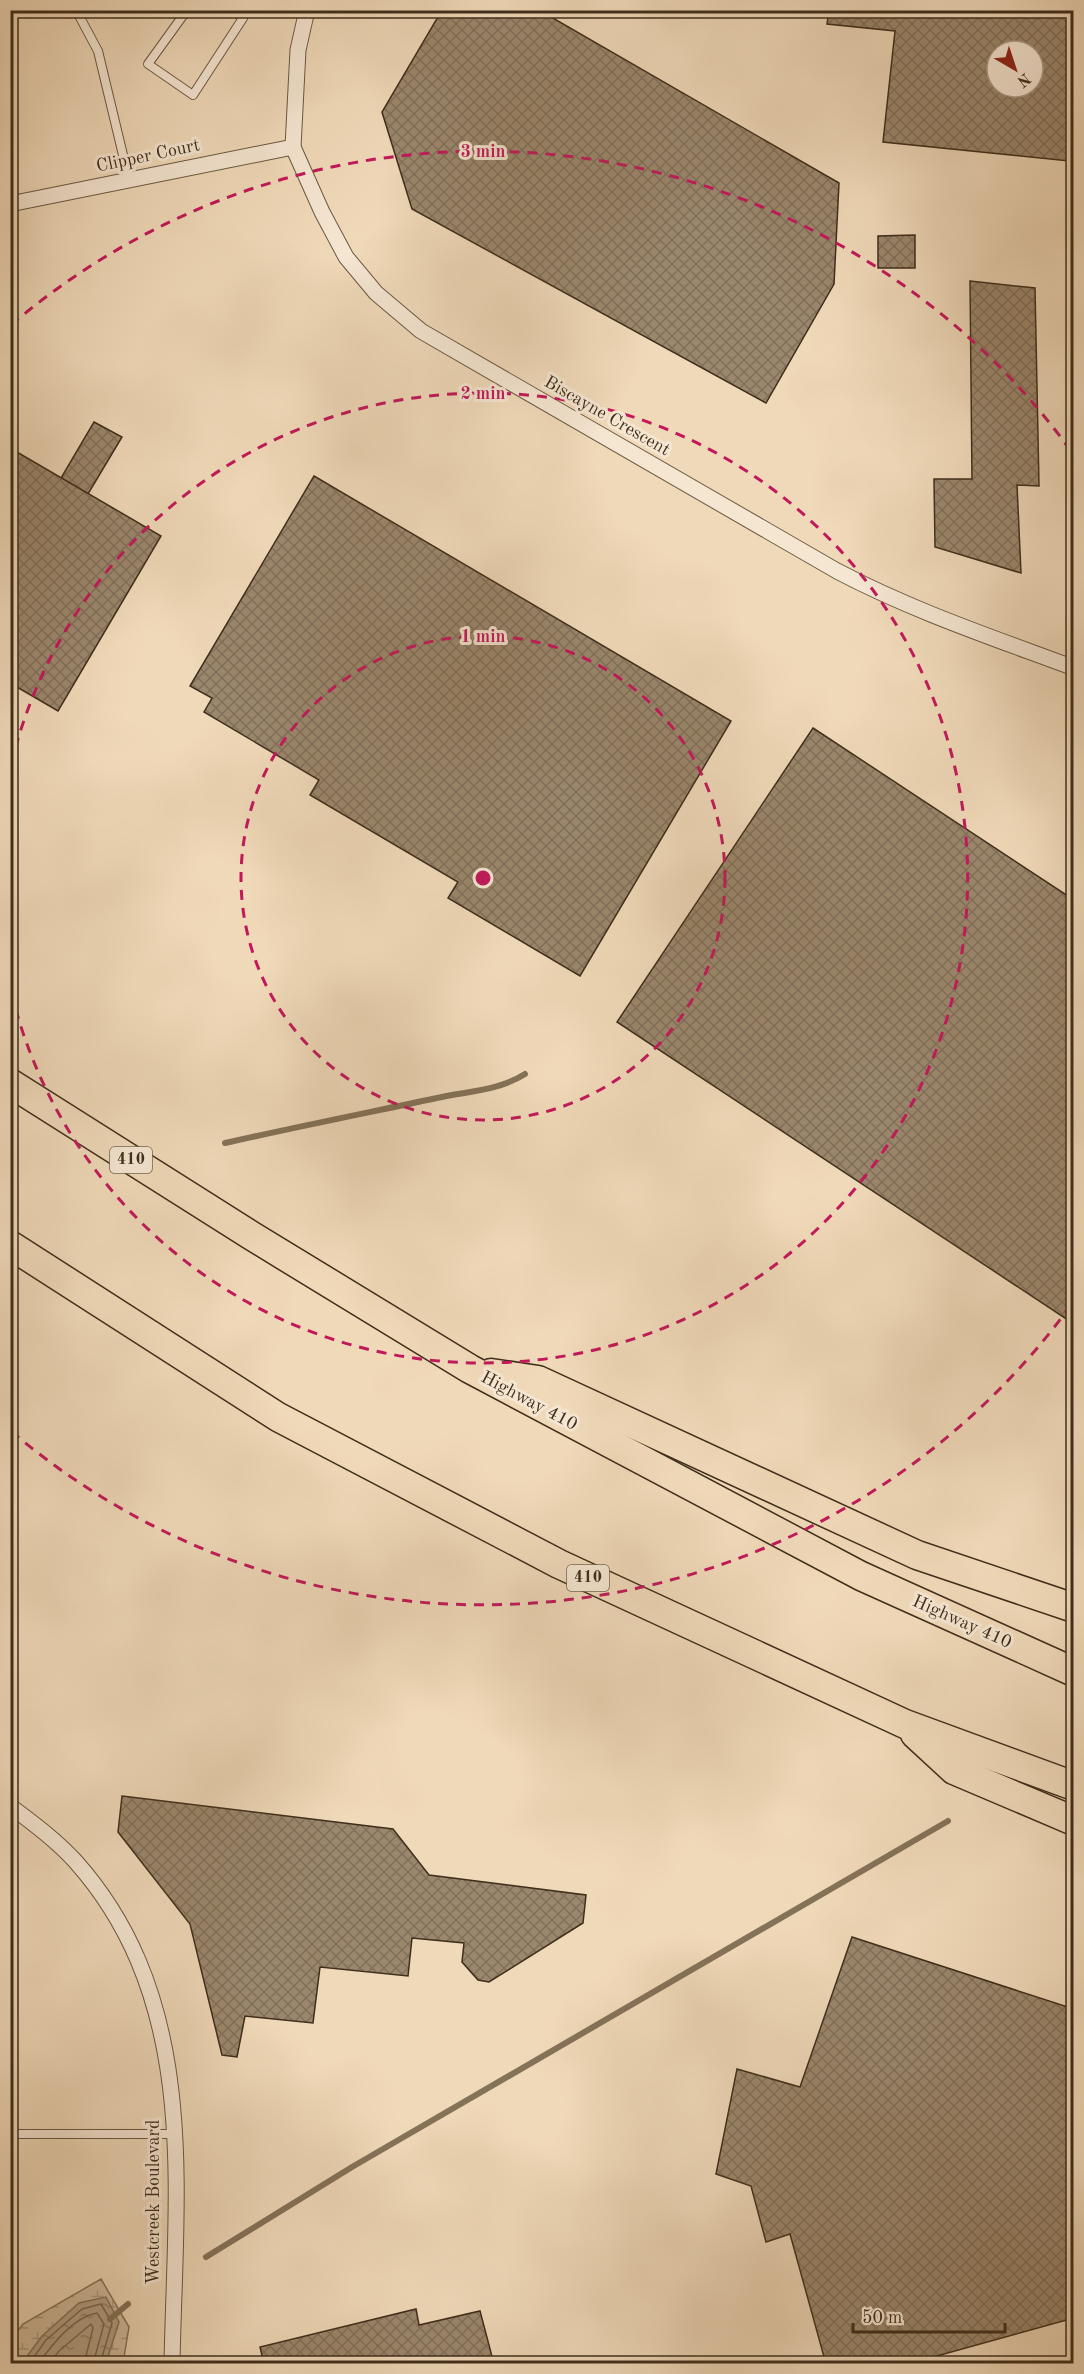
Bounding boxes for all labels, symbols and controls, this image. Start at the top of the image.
north arrow [985,39,1045,99]
text: N [1013,69,1033,90]
street label: Clipper Court [95,136,201,176]
text: 3 min [460,143,506,161]
street label: Biscayne Crescent [541,373,673,459]
text: 2 min [460,385,506,403]
text: 1 min [460,628,506,646]
centre of rings [473,868,493,888]
road number: 410 [110,1147,152,1173]
street label: Highway 410 [478,1368,580,1434]
road number: 410 [567,1565,609,1591]
street label: Highway 410 [910,1592,1014,1652]
street label: Westcreek Boulevard [145,2120,163,2284]
scale bar [853,2296,1004,2334]
text: 50 m [862,2309,902,2327]

